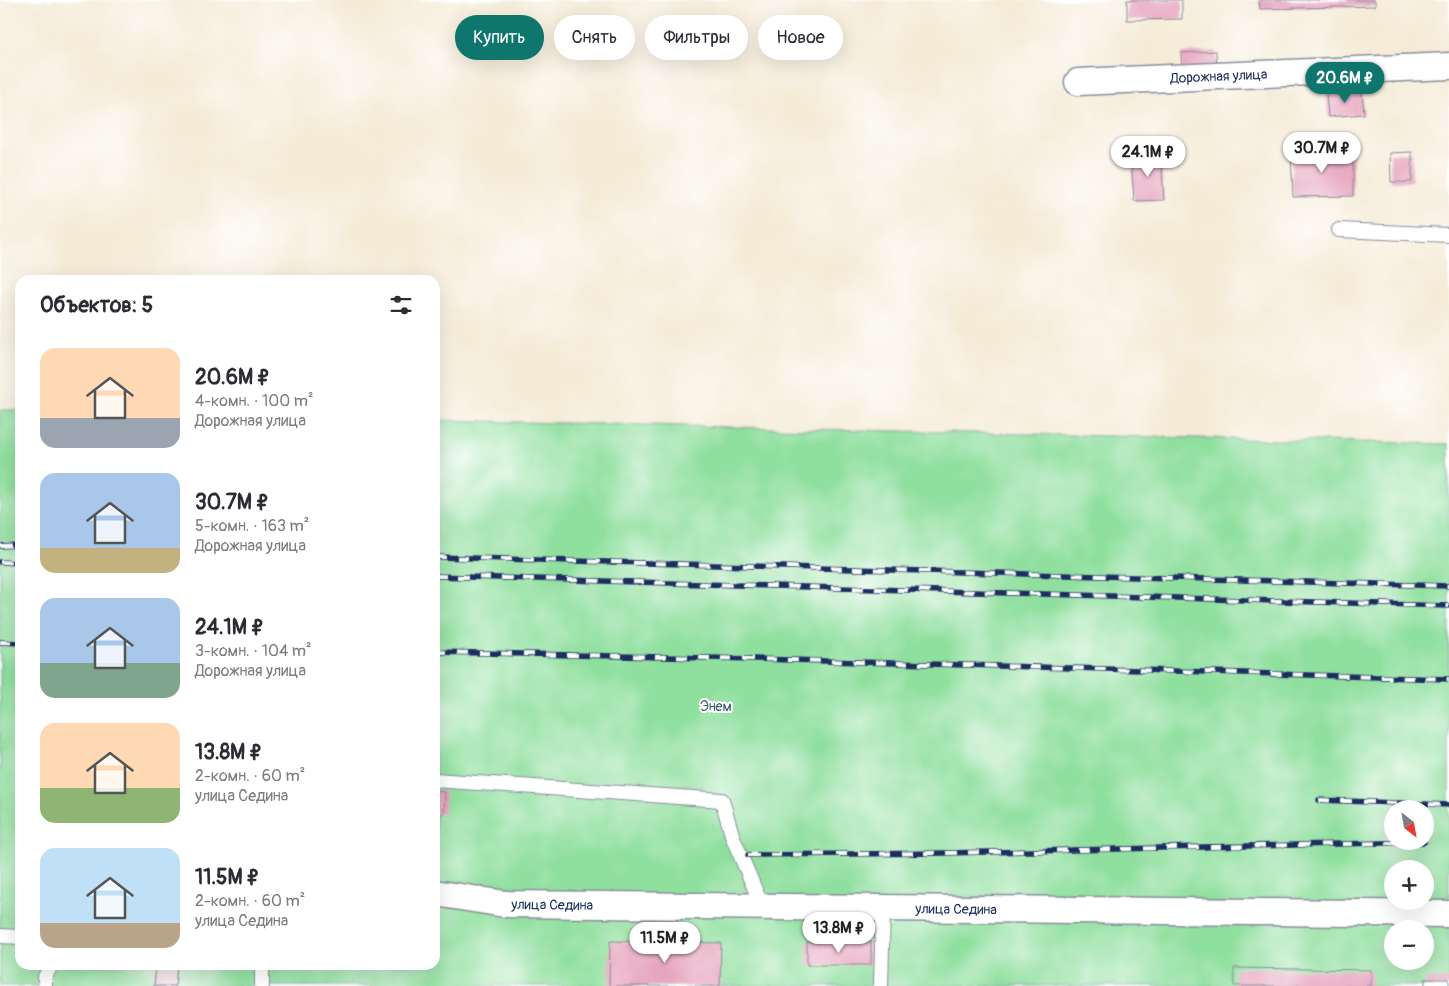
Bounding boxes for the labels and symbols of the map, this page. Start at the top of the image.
pin: 20.6M ₽ [1299,62,1391,104]
street label: Дорожная улица [1169,65,1268,87]
pin: 30.7M ₽ [1276,132,1368,174]
pin: 24.1M ₽ [1102,136,1194,178]
park label: Энем [700,698,732,715]
north arrow [1384,800,1434,850]
street label: улица Седина [510,896,593,913]
street label: улица Седина [914,900,997,918]
pin: 13.8M ₽ [793,912,885,954]
pin: 11.5M ₽ [619,922,711,964]

